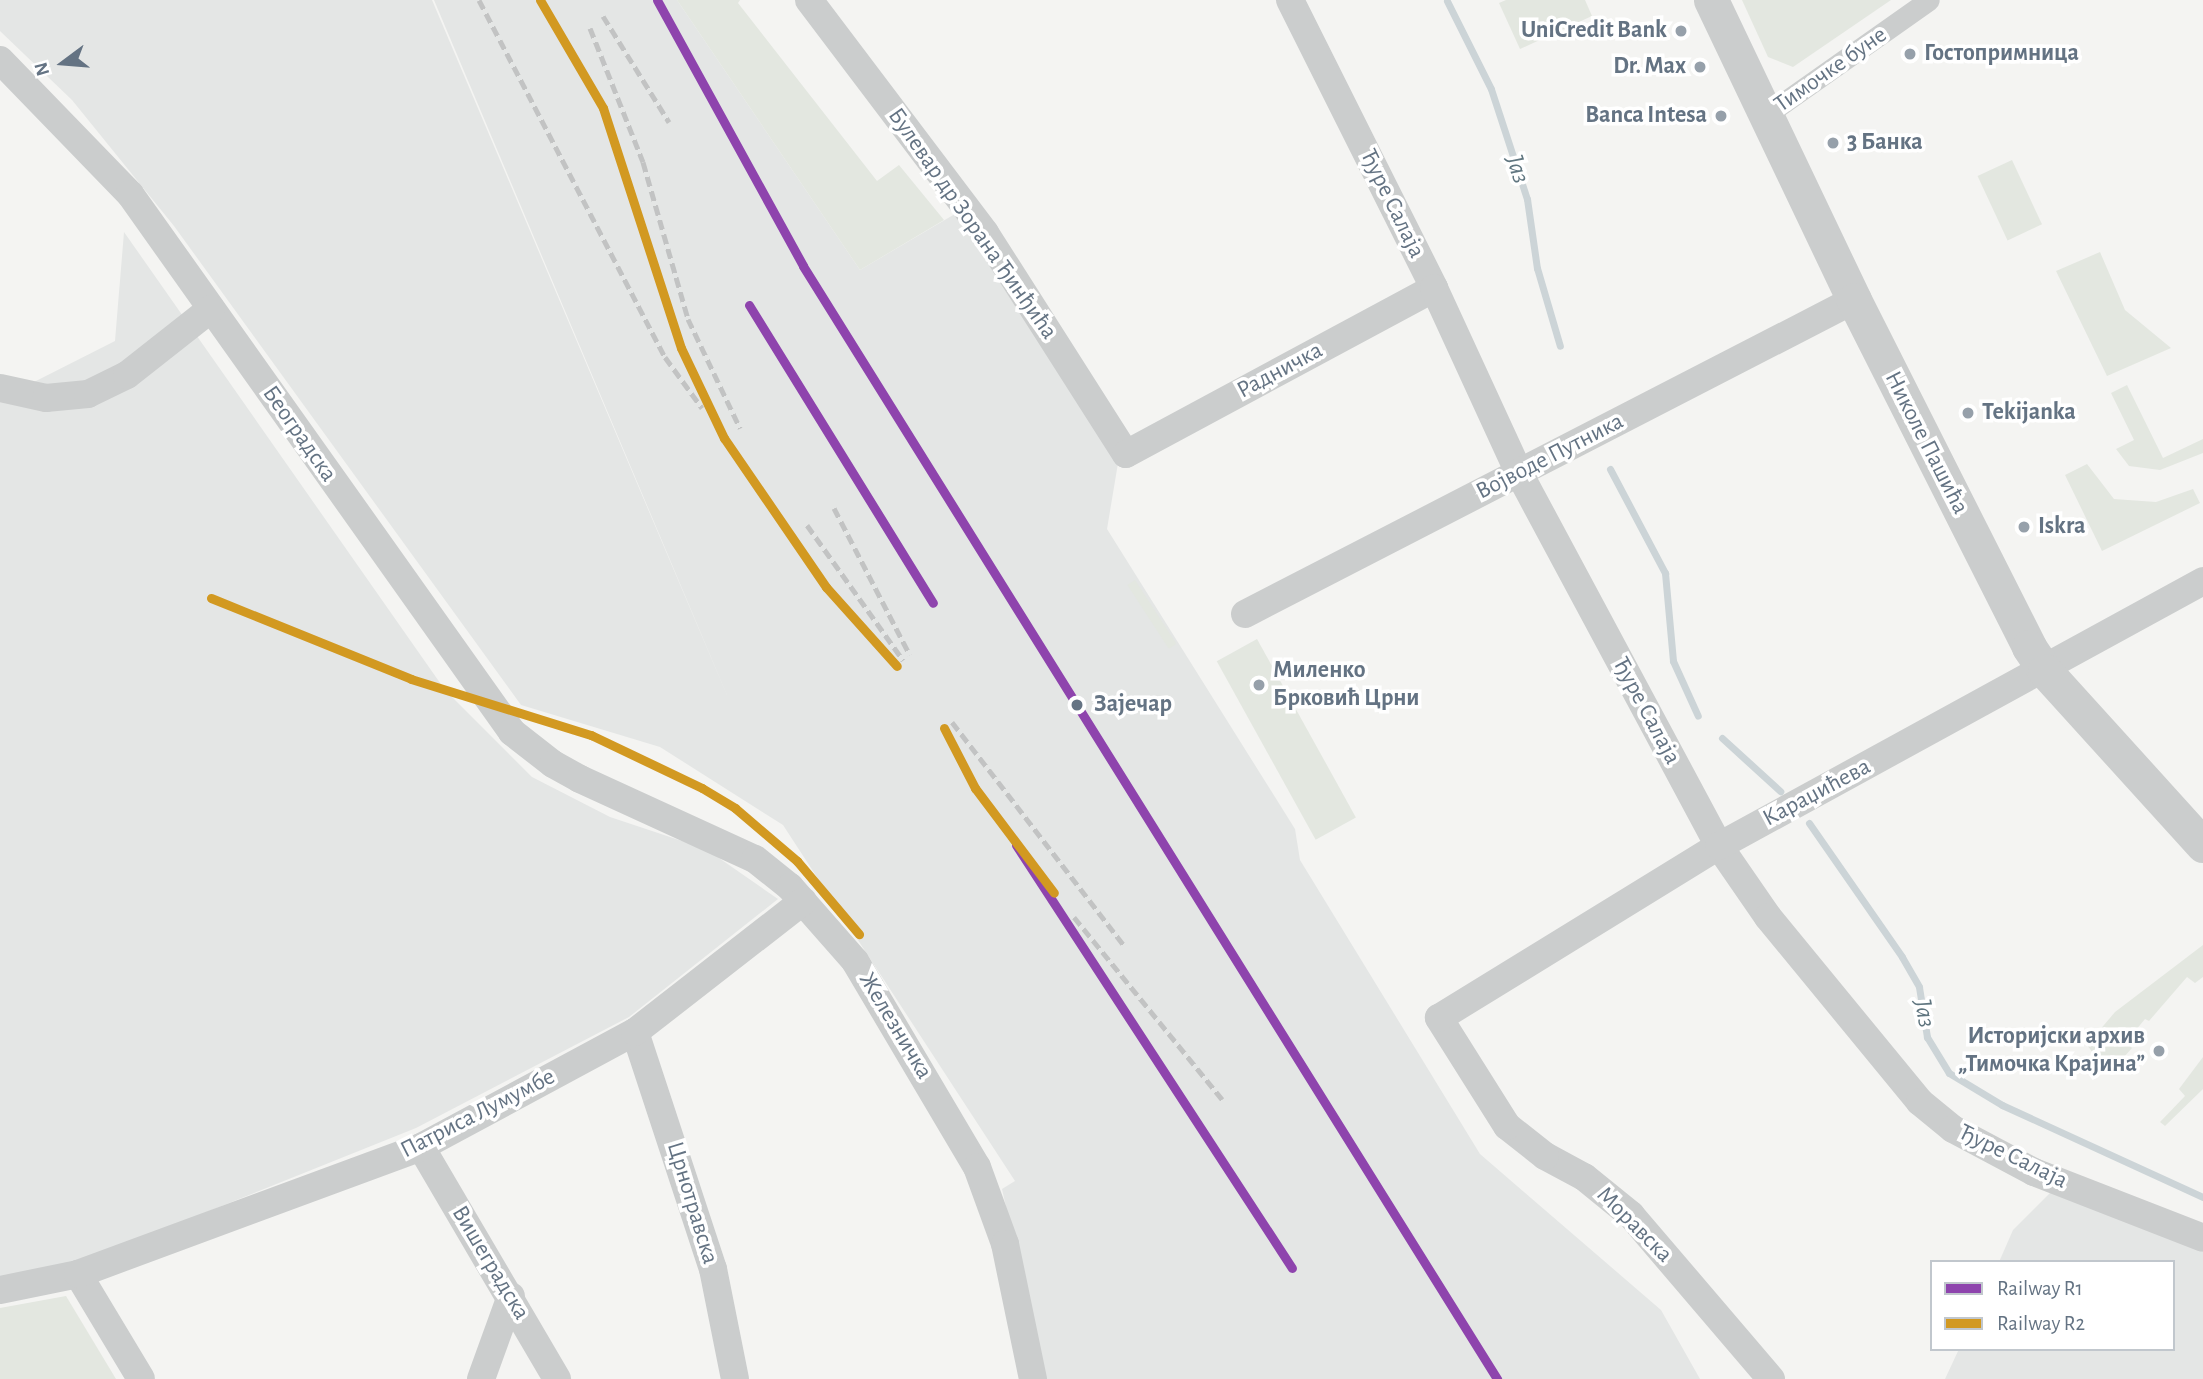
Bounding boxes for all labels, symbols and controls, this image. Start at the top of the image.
place label: UniCredit Bank [1521,17,1667,45]
street label: Тимочке буне [1769,21,1893,119]
marker: UniCredit Bank [1673,23,1689,39]
north arrow [28,28,98,98]
place label: Гостопримница [1924,40,2079,68]
marker: Гостопримница [1902,46,1918,62]
place label: Dr. Max [1613,53,1686,81]
marker: Dr. Max [1692,59,1708,75]
text: N [31,60,53,78]
place label: Banca Intesa [1585,102,1707,130]
street label: Булевар др Зорана Ђинђића [881,103,1063,345]
marker: Banca Intesa [1713,108,1729,124]
place label: 3 Банка [1847,129,1923,157]
marker: 3 Банка [1825,135,1841,151]
street label: Ђуре Салаја [1353,145,1431,263]
water label: Јаз [1498,151,1536,187]
street label: Радничка [1232,337,1328,405]
street label: Николе Пашића [1878,367,1974,519]
street label: Београдска [255,380,343,488]
place label: Tekijanka [1982,399,2076,427]
marker: Tekijanka [1960,405,1976,421]
street label: Војводе Путника [1471,407,1629,507]
place label: Iskra [2038,513,2086,541]
marker: Iskra [2016,519,2032,535]
street label: Ђуре Салаја [1606,652,1686,770]
place label: Миленко Брковић Црни [1273,657,1419,713]
marker: Миленко Брковић Црни [1251,677,1267,693]
place label: Зајечар [1094,691,1172,719]
marker: Зајечар [1066,694,1088,716]
street label: Караџићева [1758,753,1876,833]
street label: Железничка [852,967,938,1085]
water label: Јаз [1906,996,1942,1030]
place label: Историјски архив „Тимочка Крајина” [1958,1023,2145,1079]
marker: Историјски архив „Тимочка Крајина” [2151,1043,2167,1059]
street label: Патриса Лумумбе [396,1063,560,1165]
street label: Ђуре Салаја [1954,1118,2072,1196]
street label: Црнотравска [660,1138,724,1268]
street label: Моравска [1590,1181,1678,1269]
street label: Вишеградска [445,1201,535,1325]
legend [1930,1260,2175,1351]
text: Railway R1 [1997,1278,2083,1299]
text: Railway R2 [1997,1313,2085,1334]

